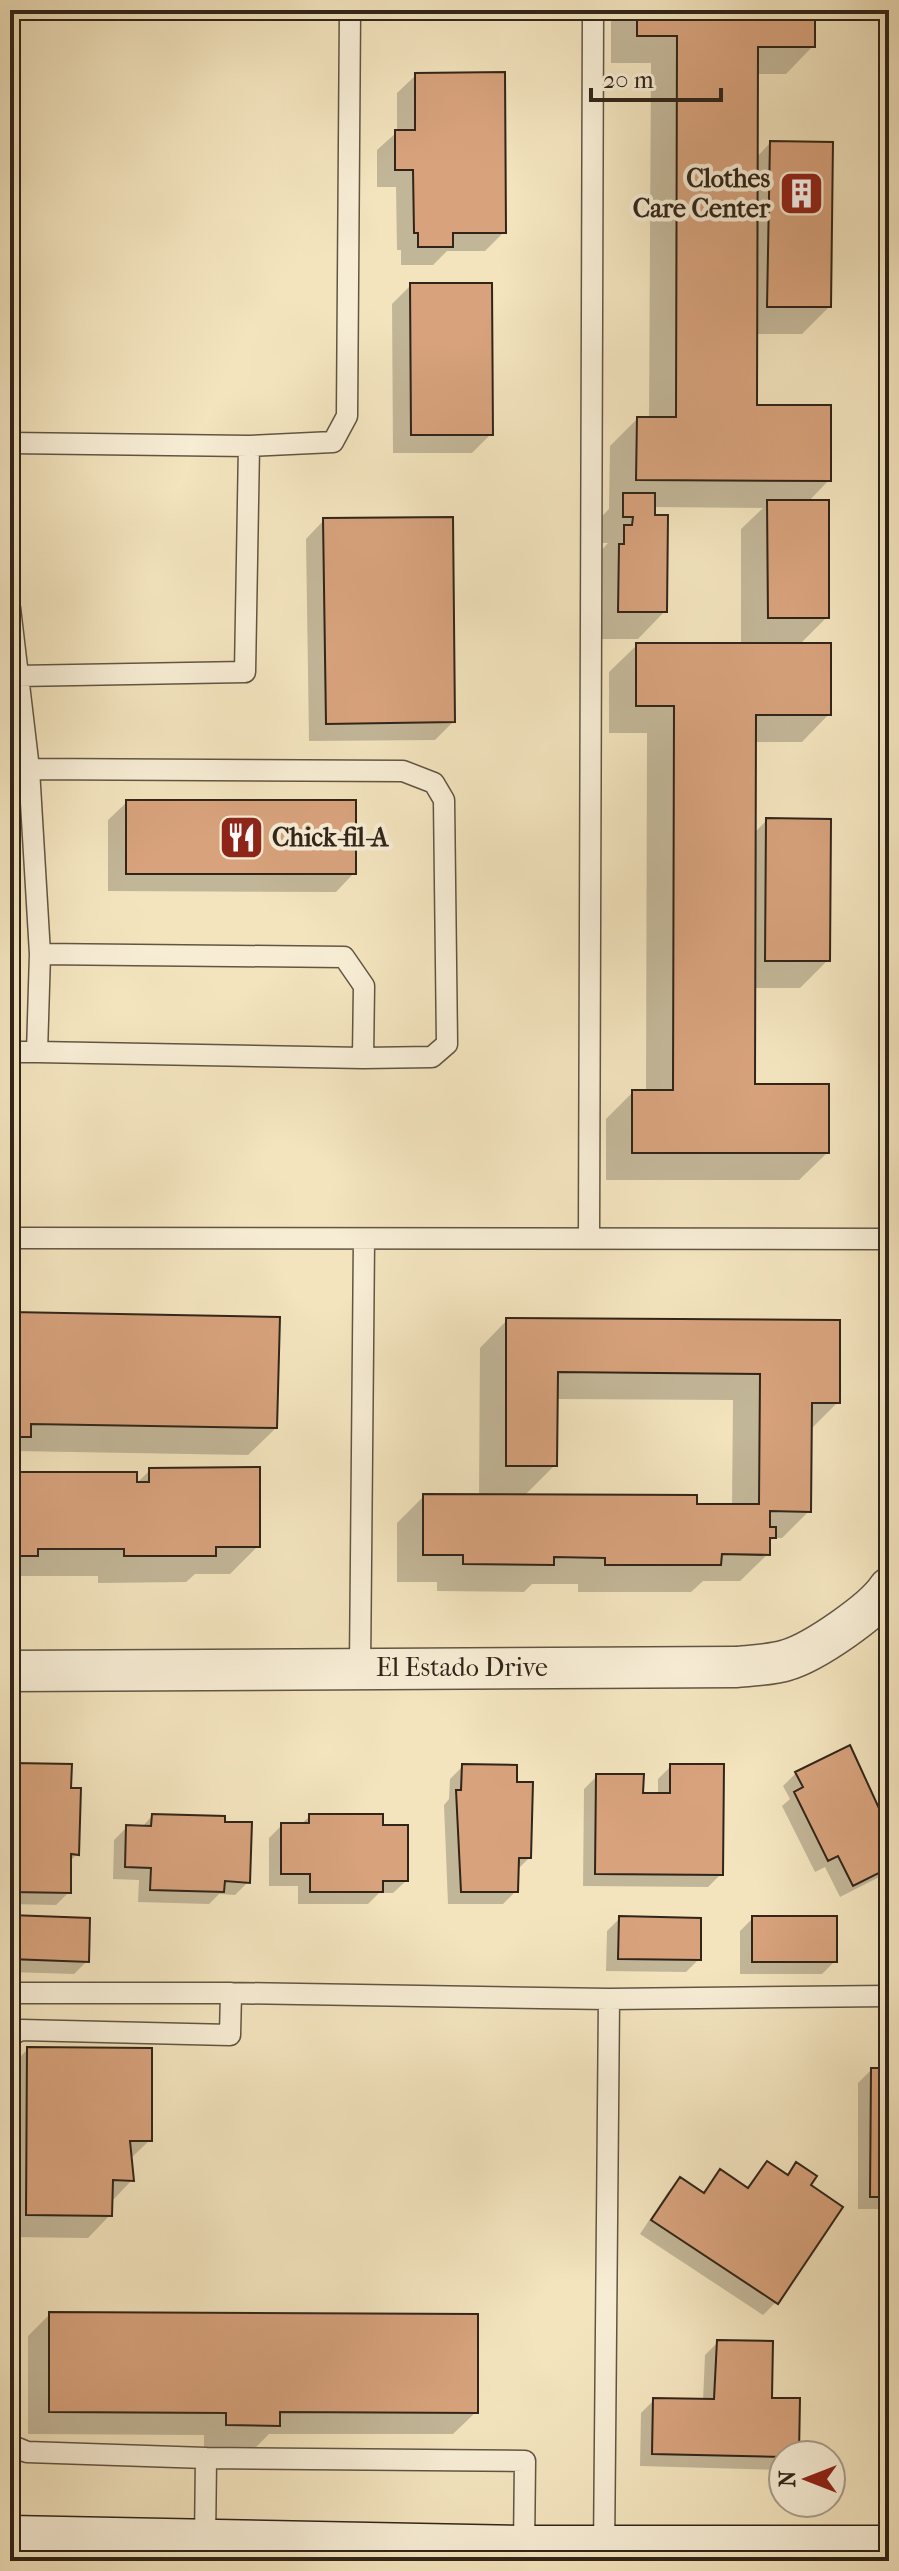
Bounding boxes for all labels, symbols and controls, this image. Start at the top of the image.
scale bar [591,52,721,102]
text: 20 m [603,66,654,94]
place label: Clothes Care Center [633,163,771,224]
building icon: Clothes Care Center [777,169,825,217]
restaurant icon: Chick-fil-A [217,813,265,861]
place label: Chick-fil-A [272,822,390,853]
street label: El Estado Drive [376,1652,548,1683]
north arrow [767,2439,847,2519]
text: N [775,2470,801,2487]

